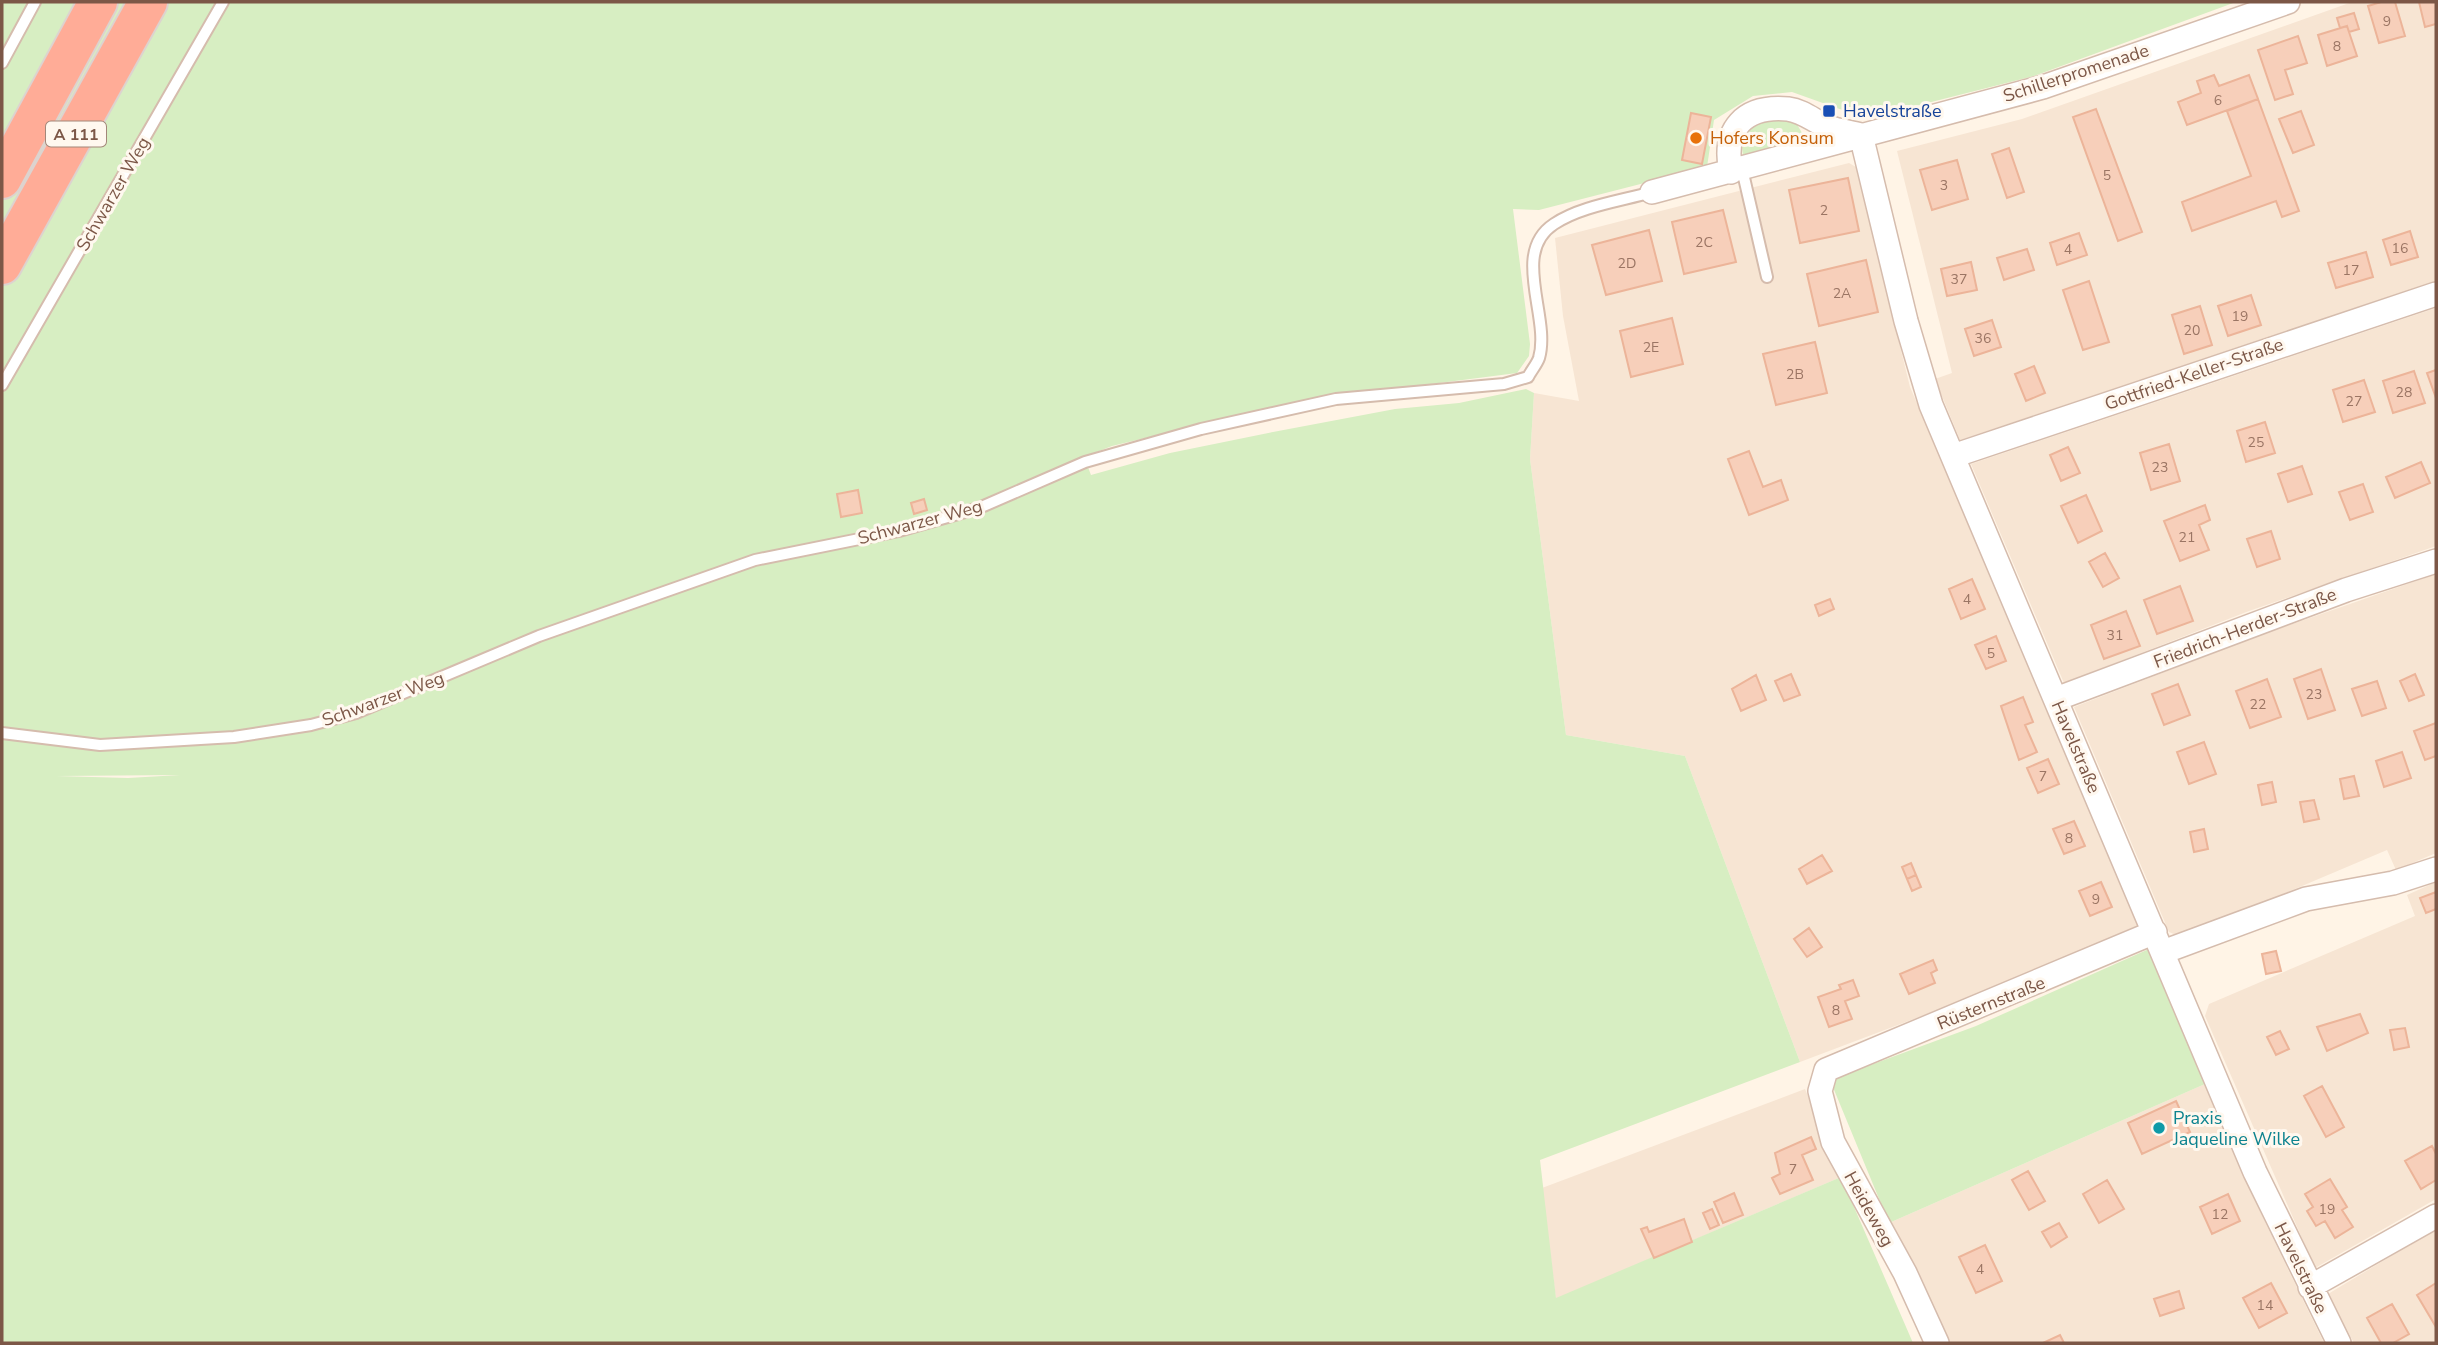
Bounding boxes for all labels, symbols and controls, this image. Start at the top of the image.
house number: 9 [2383,12,2391,31]
house number: 8 [2333,37,2341,56]
street label: Schillerpromenade [2000,38,2152,108]
house number: 6 [2214,91,2222,110]
place label: Havelstraße [1843,99,1942,123]
marker: Havelstraße [1821,103,1837,119]
road number: A 111 [46,122,106,146]
place label: Hofers Konsum [1710,126,1834,150]
marker: Hofers Konsum [1688,130,1704,146]
street label: Schwarzer Weg [71,132,155,256]
house number: 5 [2103,166,2111,185]
house number: 3 [1940,176,1948,195]
house number: 2 [1820,201,1828,220]
house number: 2C [1695,233,1713,252]
house number: 16 [2392,239,2408,258]
house number: 4 [2064,240,2072,259]
house number: 2D [1618,254,1636,273]
house number: 17 [2343,261,2359,280]
house number: 37 [1951,270,1967,289]
house number: 2A [1833,284,1851,303]
house number: 19 [2232,307,2248,326]
house number: 20 [2184,321,2200,340]
house number: 36 [1975,329,1991,348]
street label: Gottfried-Keller-Straße [2101,332,2287,416]
house number: 2E [1643,338,1659,357]
house number: 2B [1786,365,1804,384]
house number: 28 [2396,383,2412,402]
house number: 27 [2346,392,2362,411]
house number: 25 [2248,433,2264,452]
house number: 23 [2152,458,2168,477]
street label: Schwarzer Weg [855,494,985,550]
house number: 21 [2179,528,2195,547]
street label: Friedrich-Herder-Straße [2150,582,2340,674]
house number: 4 [1963,590,1971,609]
house number: 31 [2107,626,2123,645]
house number: 5 [1987,644,1995,663]
street label: Schwarzer Weg [319,666,447,732]
house number: 23 [2306,685,2322,704]
house number: 22 [2250,695,2266,714]
street label: Havelstraße [2046,697,2106,797]
house number: 7 [2039,767,2047,786]
house number: 8 [2065,829,2073,848]
house number: 9 [2092,890,2100,909]
street label: Rüsternstraße [1933,970,2049,1036]
house number: 8 [1832,1001,1840,1020]
place label: Praxis Jaqueline Wilke [2172,1106,2300,1151]
marker: Praxis Jaqueline Wilke [2151,1120,2167,1136]
house number: 7 [1789,1160,1797,1179]
street label: Heideweg [1838,1167,1900,1251]
house number: 19 [2319,1200,2335,1219]
house number: 12 [2212,1205,2228,1224]
street label: Havelstraße [2269,1218,2333,1318]
house number: 4 [1976,1260,1984,1279]
house number: 14 [2257,1296,2273,1315]

